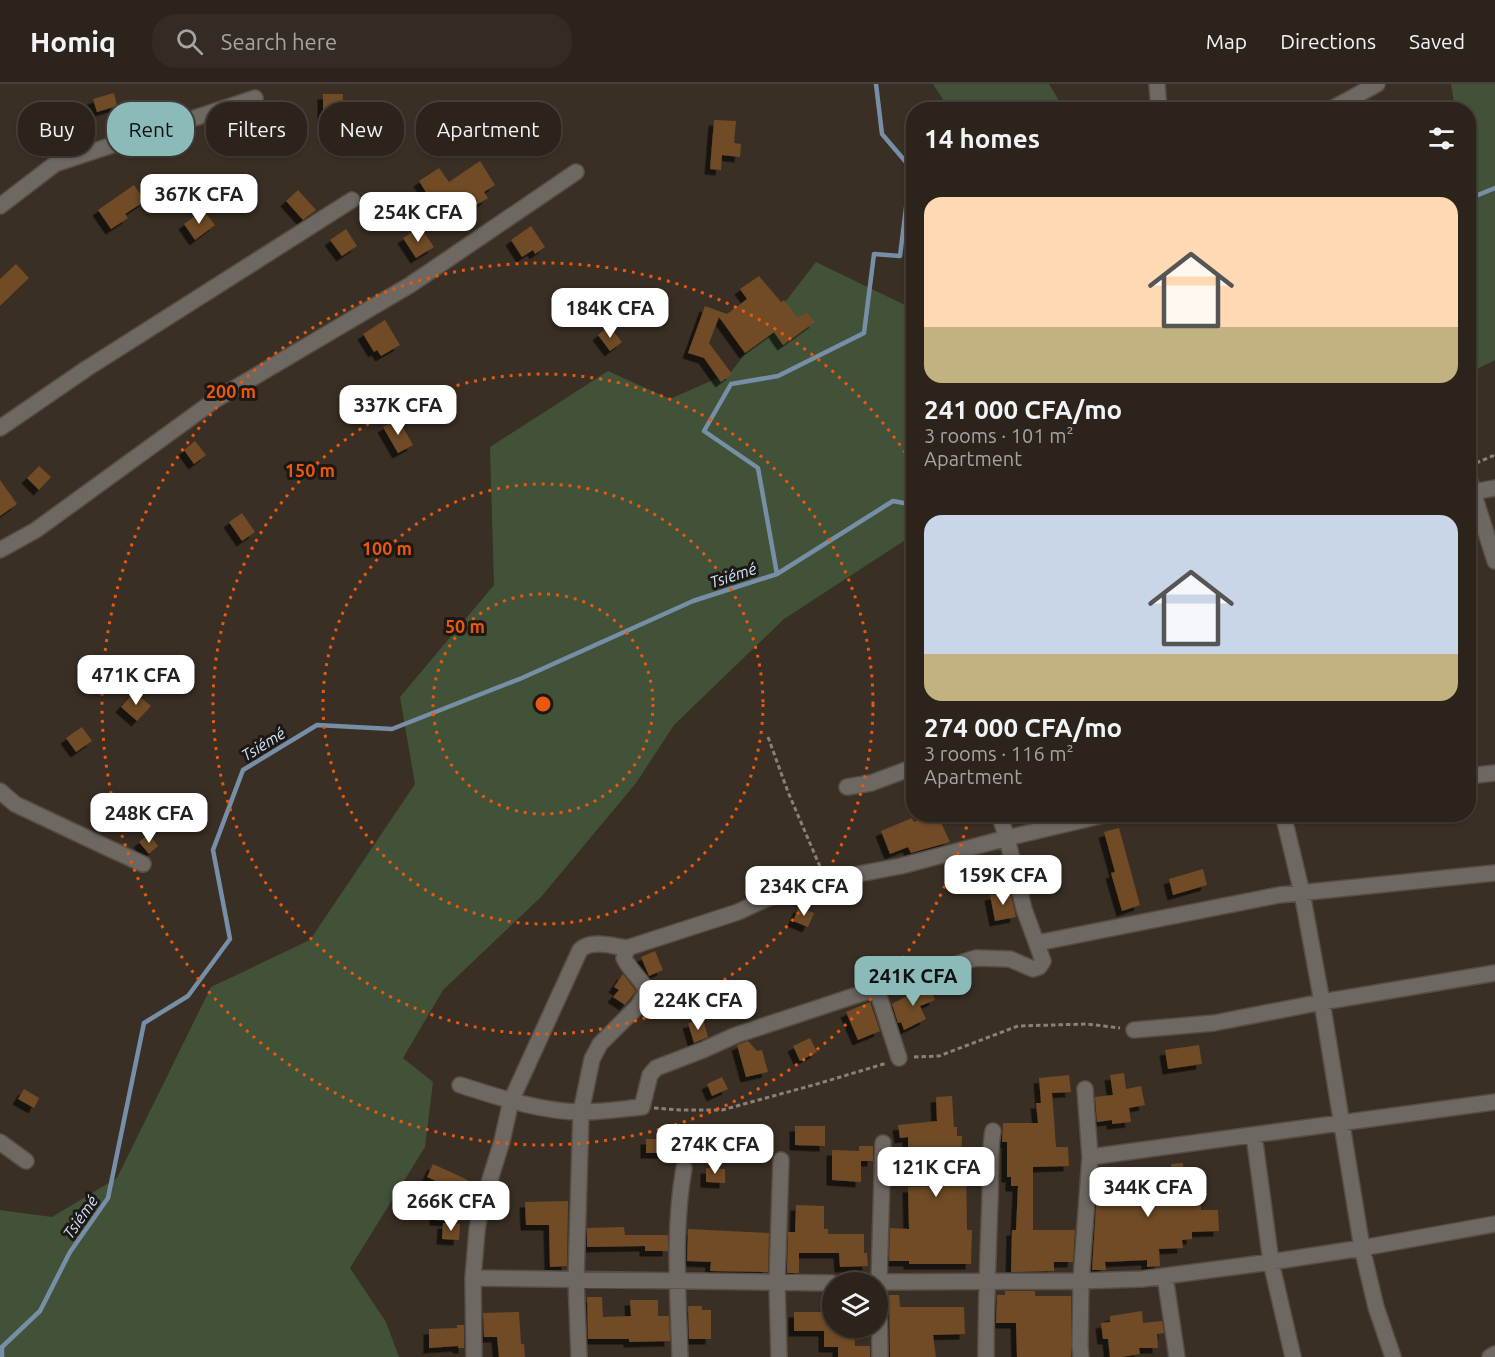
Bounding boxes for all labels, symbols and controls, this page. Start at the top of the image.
search box [152,14,572,68]
icon: search [173,25,206,58]
text: Homiq [30,26,116,57]
text: Search here [221,29,337,54]
text: Map [1206,29,1247,53]
text: Directions [1280,29,1376,53]
text: Saved [1409,29,1465,53]
chip: Buy [18,102,95,156]
chip: Rent [107,102,194,156]
chip: Filters [206,102,307,156]
chip: New [319,102,404,156]
chip: Apartment [416,102,561,156]
icon: filters [1425,122,1458,155]
text: 14 homes [924,124,1040,153]
pin: 367K CFA [137,174,261,225]
text: 367K CFA [154,182,244,205]
pin: 254K CFA [356,192,480,243]
text: 254K CFA [373,200,463,223]
icon: home [1137,236,1245,344]
pin: 184K CFA [548,288,672,339]
text: 184K CFA [565,296,655,319]
text: 200 m [206,381,256,401]
pin: 337K CFA [336,385,460,436]
text: 337K CFA [353,393,443,416]
text: 241 000 CFA/mo [924,395,1122,424]
text: 3 rooms · 101 m² [924,424,1074,447]
text: Apartment [924,447,1022,470]
text: 150 m [285,460,335,480]
text: 100 m [362,538,412,558]
icon: home [1137,554,1245,662]
water label: Tsiémé [707,559,759,591]
text: 50 m [445,616,485,636]
pin: 471K CFA [74,655,198,706]
text: 471K CFA [91,663,181,686]
centre of rings [533,694,553,714]
text: 274 000 CFA/mo [924,713,1122,742]
water label: Tsiémé [238,724,288,764]
text: 3 rooms · 116 m² [924,742,1074,765]
text: Apartment [924,765,1022,788]
pin: 248K CFA [87,793,211,844]
text: 248K CFA [104,801,194,824]
pin: 159K CFA [941,855,1065,906]
text: 159K CFA [958,863,1048,886]
pin: 234K CFA [742,866,866,917]
text: 234K CFA [759,874,849,897]
pin: 241K CFA [851,956,975,1007]
text: 241K CFA [868,964,958,987]
pin: 224K CFA [636,980,760,1031]
text: 224K CFA [653,988,743,1011]
pin: 274K CFA [653,1124,777,1175]
text: 274K CFA [670,1132,760,1155]
pin: 121K CFA [874,1147,998,1198]
text: 121K CFA [891,1155,981,1178]
pin: 344K CFA [1086,1167,1210,1218]
text: 344K CFA [1103,1175,1193,1198]
pin: 266K CFA [389,1181,513,1232]
text: 266K CFA [406,1189,496,1212]
water label: Tsiémé [59,1192,101,1242]
map controls [822,1272,888,1338]
button: layers [822,1272,888,1338]

